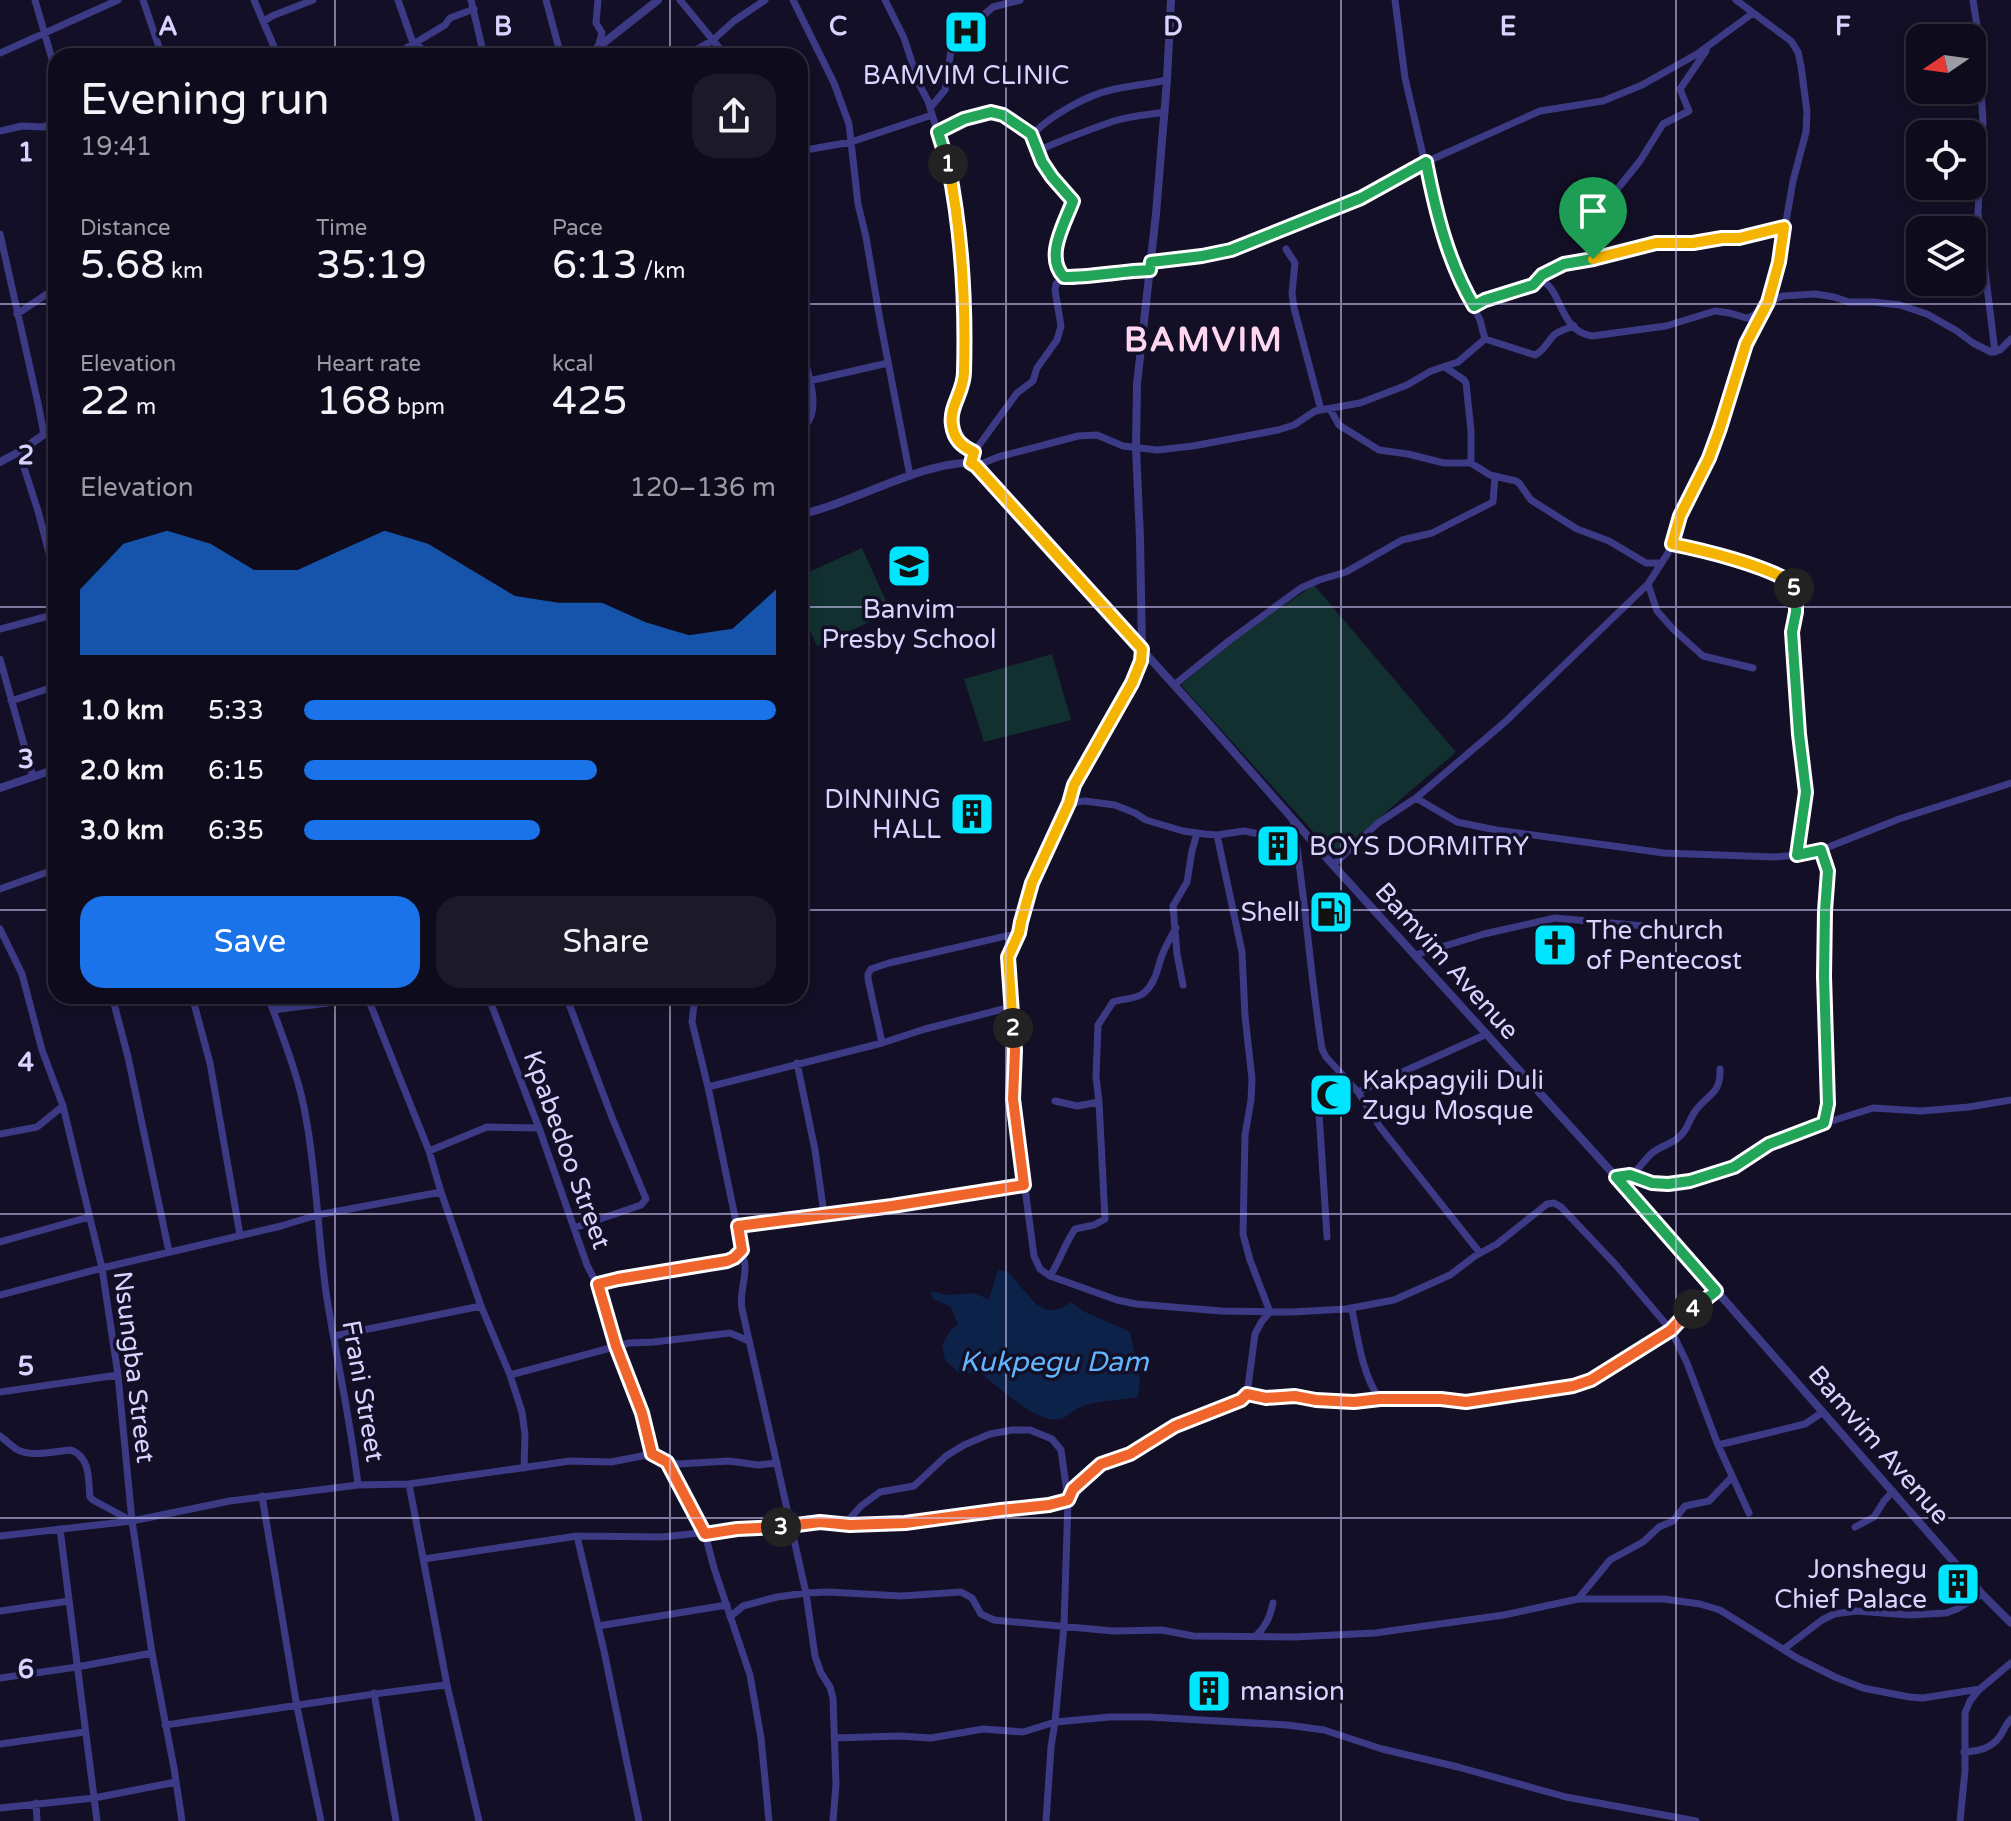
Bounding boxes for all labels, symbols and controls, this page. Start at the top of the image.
hospital icon: BAMVIM CLINIC [942,8,990,56]
text: A [158,11,178,42]
text: B [494,11,512,42]
text: C [829,11,847,42]
text: D [1163,11,1183,42]
text: E [1500,11,1516,42]
text: F [1835,11,1851,42]
north arrow [1906,24,1986,104]
map controls [1906,24,1986,296]
place label: BAMVIM CLINIC [863,60,1069,91]
text: Evening run [80,74,329,127]
button: share [692,74,776,158]
button: locate [1906,120,1986,200]
text: 19:41 [80,131,152,162]
text: 1 [18,137,34,168]
pin: 1 [928,144,968,184]
text: 1 [941,151,955,177]
pin [1559,177,1627,259]
icon: arrive [1571,189,1615,233]
text: Distance [80,215,171,241]
text: Time [316,215,367,241]
text: Pace [552,215,603,241]
button: layers [1906,216,1986,296]
text: 5.68 [80,241,165,289]
text: 35:19 [316,241,427,289]
text: 6:13 [552,241,638,289]
text: km [165,258,203,284]
text: /km [638,258,685,284]
district label: BAMVIM [1124,320,1284,361]
text: Elevation [80,351,176,377]
text: Heart rate [316,351,421,377]
text: kcal [552,351,593,377]
text: 22 [80,377,130,425]
text: 168 [316,377,391,425]
text: 425 [552,377,627,425]
text: m [130,394,156,420]
text: bpm [391,394,445,420]
text: 2 [18,440,34,471]
text: Elevation [80,472,194,503]
text: 120–136 m [630,472,776,503]
school or university icon: Banvim Presby School [885,542,933,590]
pin: 5 [1774,568,1814,608]
text: 5 [1787,575,1801,601]
place label: Banvim Presby School [822,594,996,655]
text: 1.0 km [80,695,164,726]
text: 5:33 [208,695,264,726]
text: 3 [18,744,34,775]
text: 2.0 km [80,755,164,786]
text: 6:15 [208,755,264,786]
place label: DINNING HALL [824,784,941,845]
building icon: DINNING HALL [948,790,996,838]
text: 3.0 km [80,815,164,846]
text: 6:35 [208,815,264,846]
building icon: BOYS DORMITRY [1254,822,1302,870]
place label: BOYS DORMITRY [1309,831,1529,862]
street label: Bamvim Avenue [1369,876,1525,1046]
fuel station icon: Shell [1307,888,1355,936]
button: Save [80,896,420,988]
button: Share [436,896,776,988]
place label: Shell [1241,897,1300,928]
place label: The church of Pentecost [1586,915,1742,976]
church icon: The church of Pentecost [1531,921,1579,969]
pin: 2 [993,1008,1033,1048]
text: 2 [1006,1015,1020,1041]
text: 4 [18,1047,34,1078]
street label: Kpabedoo Street [517,1047,617,1253]
place label: Kakpagyili Duli Zugu Mosque [1362,1065,1544,1126]
mosque icon: Kakpagyili Duli Zugu Mosque [1307,1071,1355,1119]
street label: Nsungba Street [107,1269,161,1465]
pin: 4 [1673,1289,1713,1329]
text: 4 [1686,1296,1700,1322]
street label: Frani Street [335,1318,391,1464]
water label: Kukpegu Dam [960,1345,1150,1379]
text: 5 [18,1351,34,1382]
street label: Bamvim Avenue [1802,1359,1956,1531]
pin: 3 [761,1507,801,1547]
text: 3 [774,1514,788,1540]
place label: Jonshegu Chief Palace [1774,1554,1927,1615]
building icon: Jonshegu Chief Palace [1934,1560,1982,1608]
text: 6 [18,1654,34,1685]
building icon: mansion [1185,1667,1233,1715]
place label: mansion [1240,1676,1345,1707]

